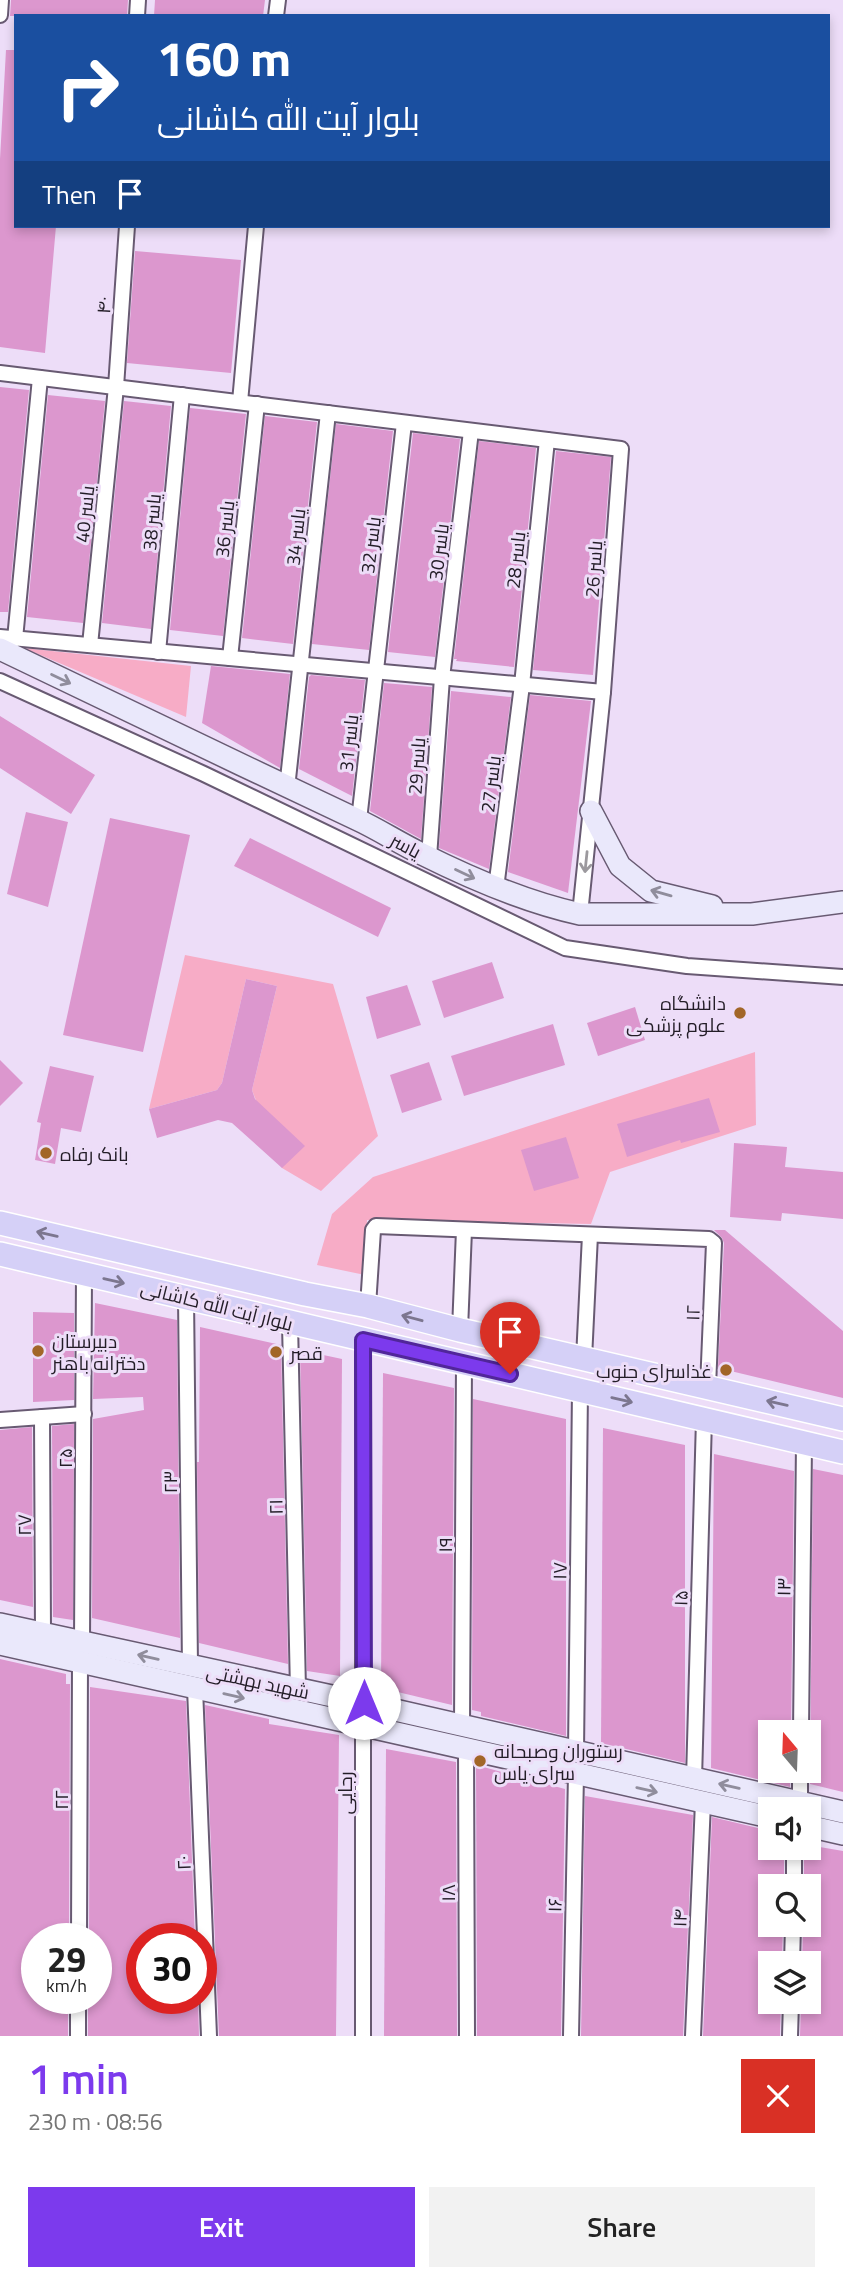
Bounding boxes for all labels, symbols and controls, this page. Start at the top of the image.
text: 160 m [157,20,291,95]
icon: right [42,42,133,133]
text: بلوار آیت الله کاشانی [157,94,420,142]
text: Then [42,175,97,214]
icon: arrive [111,175,149,213]
street label: ۴۰ [88,295,118,315]
street label: یاسر 40 [67,484,101,544]
street label: یاسر 38 [134,492,168,552]
street label: یاسر 36 [207,499,241,559]
street label: یاسر 34 [278,507,312,567]
street label: یاسر 32 [352,515,388,575]
street label: یاسر 30 [420,522,456,582]
street label: یاسر 28 [498,530,532,590]
street label: یاسر 26 [577,539,609,599]
one-way arrow [50,673,71,686]
street label: یاسر 31 [331,713,365,773]
street label: یاسر 29 [400,736,432,796]
street label: یاسر 27 [472,754,508,814]
street label: یاسر [384,824,427,865]
one-way arrow [579,851,592,873]
one-way arrow [454,868,475,881]
one-way arrow [651,885,673,898]
place label: دانشگاه علوم پزشکی [626,988,726,1039]
marker: دانشگاه علوم پزشکی [732,1005,748,1021]
place label: بانک رفاه [60,1139,129,1168]
marker: بانک رفاه [38,1145,54,1161]
one-way arrow [36,1227,59,1240]
street label: بلوار آیت الله کاشانی [138,1272,296,1338]
one-way arrow [102,1274,125,1288]
pin [480,1302,540,1374]
street label: ۱۲ [677,1305,707,1321]
one-way arrow [401,1310,423,1323]
icon: arrive [491,1313,529,1351]
place label: دبیرستان دخترانه باهنر [51,1326,145,1377]
place label: قصر [289,1338,323,1367]
marker: دبیرستان دخترانه باهنر [30,1343,46,1359]
marker: قصر [268,1344,284,1360]
place label: غذاسرای جنوب [596,1356,712,1385]
marker: غذاسرای جنوب [718,1362,734,1378]
one-way arrow [610,1394,633,1407]
one-way arrow [766,1396,788,1409]
street label: ۲۵ [50,1448,79,1468]
street label: ۲۳ [155,1471,184,1493]
street label: ۲۱ [260,1499,290,1515]
street label: ۲۷ [9,1514,38,1536]
street label: ۱۹ [430,1537,459,1553]
street label: ۱۷ [544,1562,574,1580]
street label: ۱۳ [768,1577,798,1597]
street label: ۱۵ [665,1589,695,1607]
one-way arrow [137,1649,160,1663]
street label: شهید بهشتی [204,1656,312,1706]
position arrow [327,1666,401,1740]
one-way arrow [222,1690,245,1704]
north arrow [758,1720,821,1783]
map controls [758,1720,821,2014]
place label: رستوران وصبحانه سرای یاس [494,1736,623,1787]
marker: رستوران وصبحانه سرای یاس [472,1753,488,1769]
street label: رجایی [330,1771,359,1815]
one-way arrow [718,1779,741,1793]
one-way arrow [635,1783,658,1797]
street label: ۲۲ [46,1790,75,1810]
button: sound [758,1797,821,1860]
street label: ۲۰ [168,1855,198,1871]
button: search [758,1874,821,1937]
street label: ۱۸ [433,1884,462,1902]
street label: ۱۶ [539,1897,569,1913]
street label: ۱۴ [664,1908,694,1928]
speed limit sign: 30 [126,1923,217,2014]
text: 29 [47,1932,86,1986]
button: layers [758,1951,821,2014]
text: km/h [46,1972,87,1999]
text: 1 min [28,2046,129,2110]
button: close [741,2059,815,2133]
text: 230 m · 08:56 [28,2104,163,2139]
button: Exit [28,2187,415,2267]
button: Share [429,2187,815,2267]

